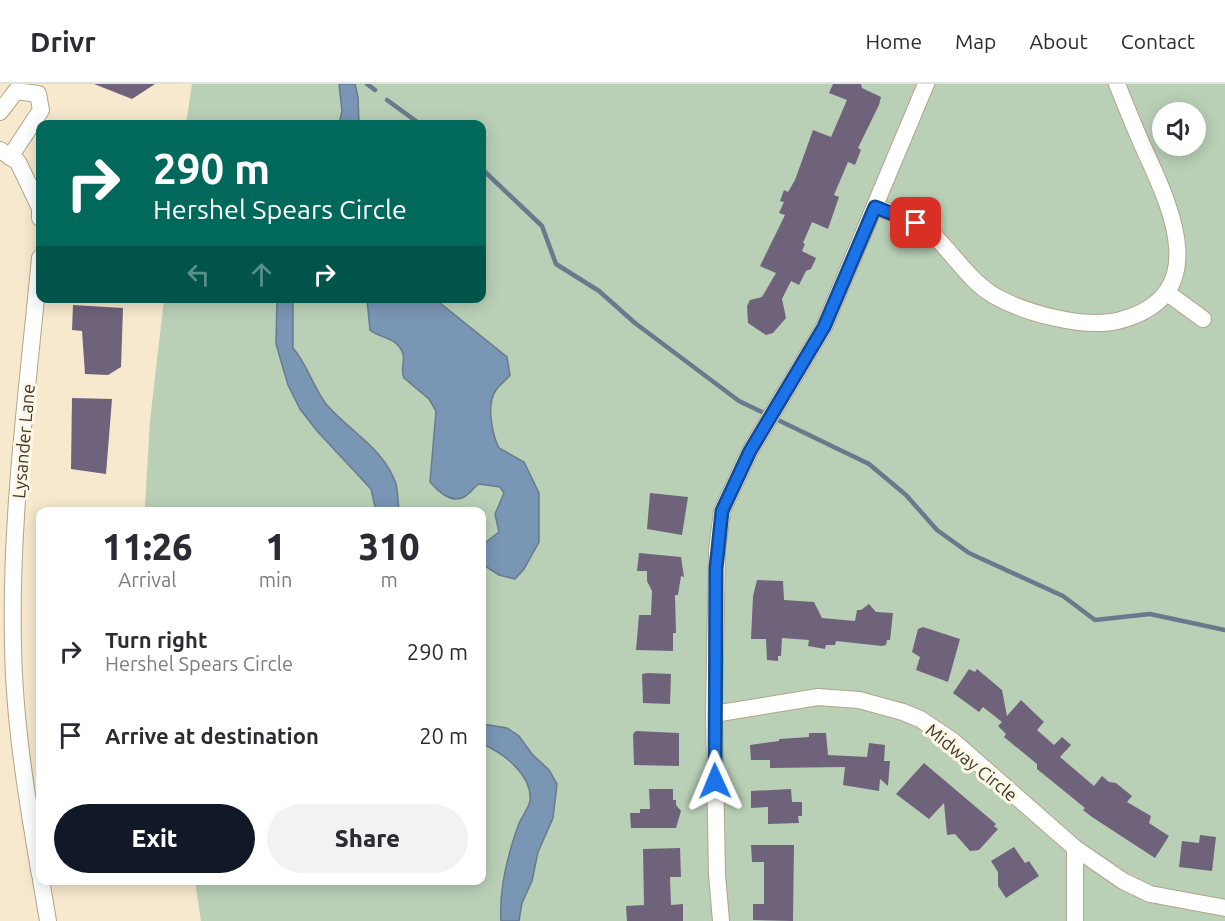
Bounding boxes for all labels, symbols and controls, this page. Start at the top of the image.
text: Drivr [30,26,96,57]
text: Home [865,29,922,53]
text: Map [955,29,996,53]
text: About [1029,29,1088,53]
text: Contact [1121,29,1195,53]
map controls [1152,102,1206,156]
button: sound [1152,102,1206,156]
icon: right [54,144,132,222]
text: 290 m [153,145,270,192]
text: Hershel Spears Circle [153,194,407,224]
pin [890,197,941,248]
icon: arrive [899,206,932,239]
icon: left [182,258,215,291]
icon: ahead [245,258,278,291]
icon: right [308,258,341,291]
street label: Lysander Lane [8,383,38,499]
text: 11:26 [102,526,192,567]
text: 1 [265,526,286,567]
text: 310 [359,526,420,567]
text: Arrival [118,568,177,591]
text: min [259,568,292,591]
text: m [381,568,398,591]
text: Turn right [105,627,207,652]
icon: right [54,635,87,668]
text: 290 m [407,639,468,664]
text: Hershel Spears Circle [105,652,293,675]
icon: arrive [54,719,87,752]
street label: Midway Circle [922,719,1022,805]
text: Arrive at destination [105,723,319,748]
text: 20 m [419,723,468,748]
position arrow [683,749,747,813]
button: Exit [54,804,255,873]
button: Share [267,804,468,873]

